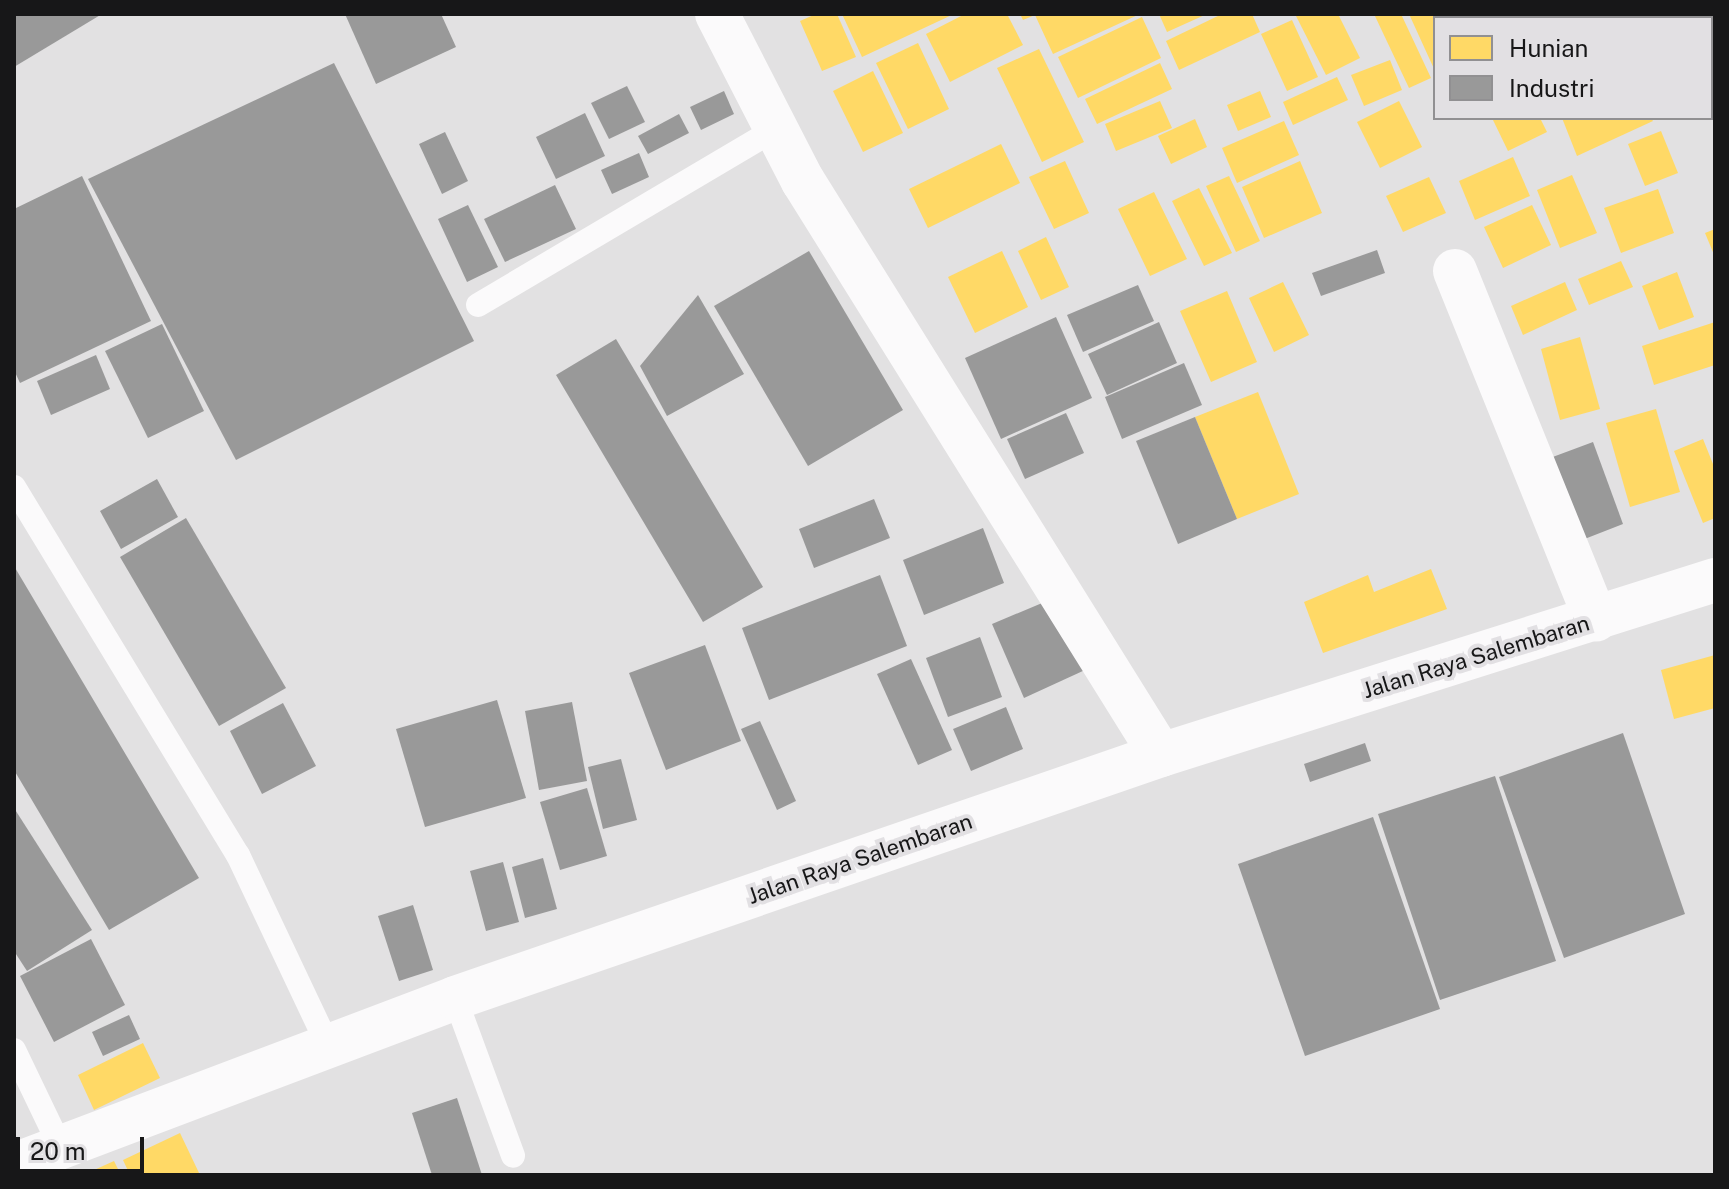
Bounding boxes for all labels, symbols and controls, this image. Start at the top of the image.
legend [1433,16,1713,120]
text: Hunian [1509,34,1588,62]
text: Industri [1509,74,1594,102]
street label: Jalan Raya Salembaran [1359,610,1593,704]
street label: Jalan Raya Salembaran [744,808,976,910]
scale bar [20,1121,148,1171]
text: 20 m [30,1137,86,1165]

